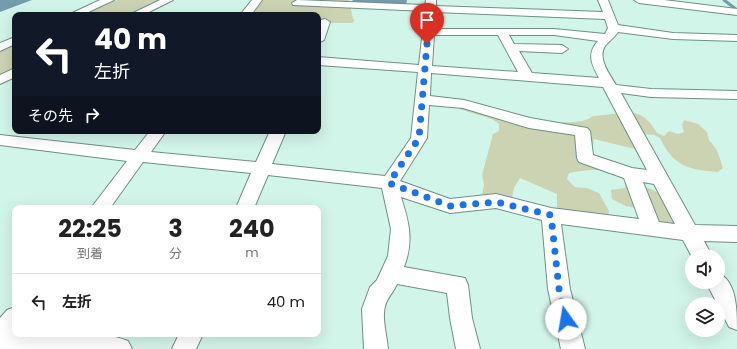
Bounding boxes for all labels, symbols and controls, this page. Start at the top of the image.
pin [410,3,444,44]
icon: arrive [416,9,438,31]
text: 40 m [94,20,167,59]
icon: left [28,28,80,80]
text: 左折 [94,59,130,84]
icon: right [81,104,103,126]
text: その先 [28,105,73,126]
text: 22:25 [58,212,122,245]
text: 3 [168,212,183,245]
text: 240 [229,212,275,245]
text: m [245,243,259,262]
text: 到着 [77,244,103,263]
text: 分 [169,244,182,263]
map controls [685,249,725,337]
button: sound [685,249,725,289]
icon: left [28,291,50,313]
text: 左折 [62,291,92,312]
text: 40 m [267,291,305,312]
button: layers [685,297,725,337]
position arrow [545,298,587,340]

